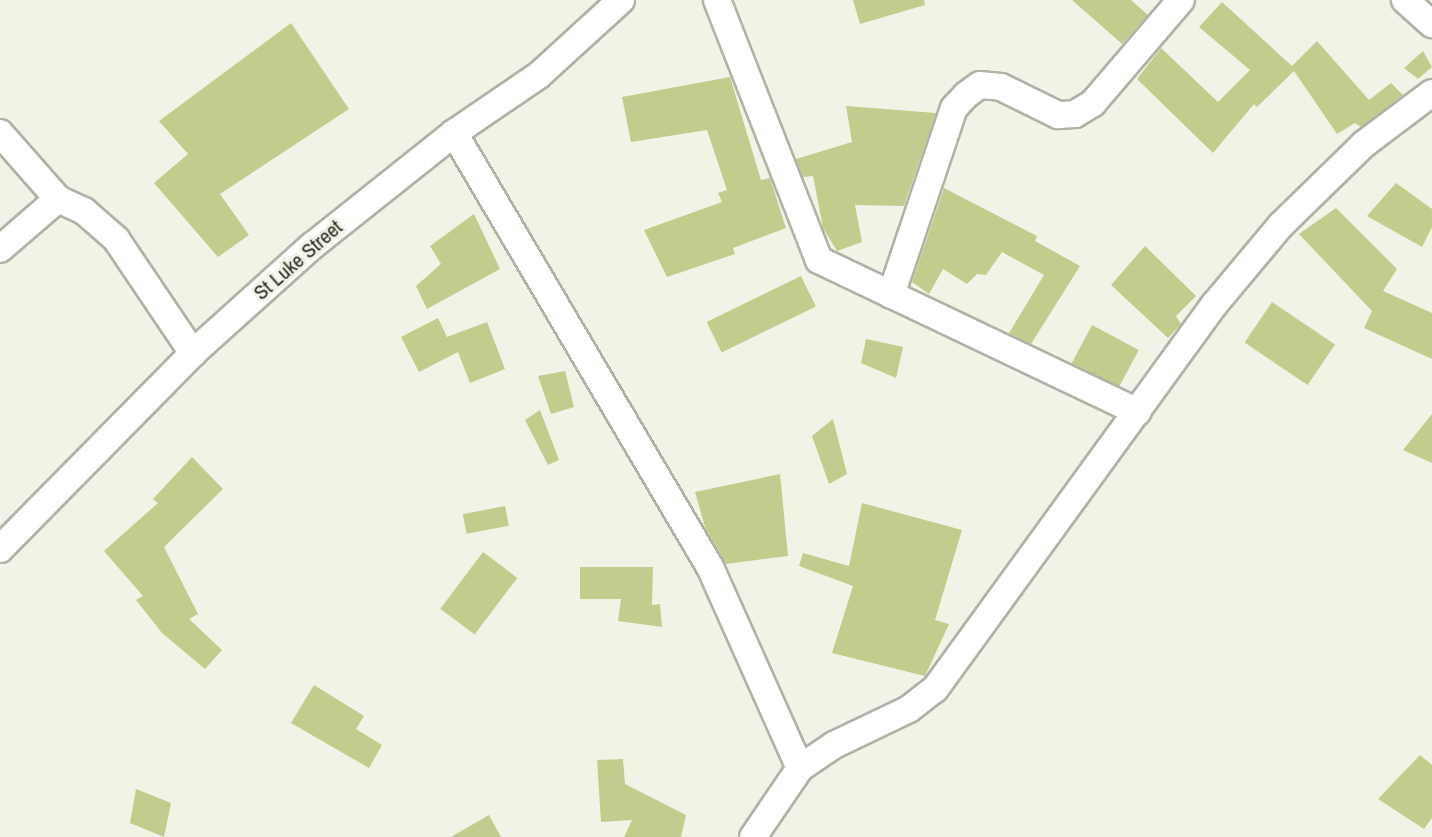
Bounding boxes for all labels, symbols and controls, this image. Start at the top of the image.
street label: St Luke Street [249,215,347,305]

